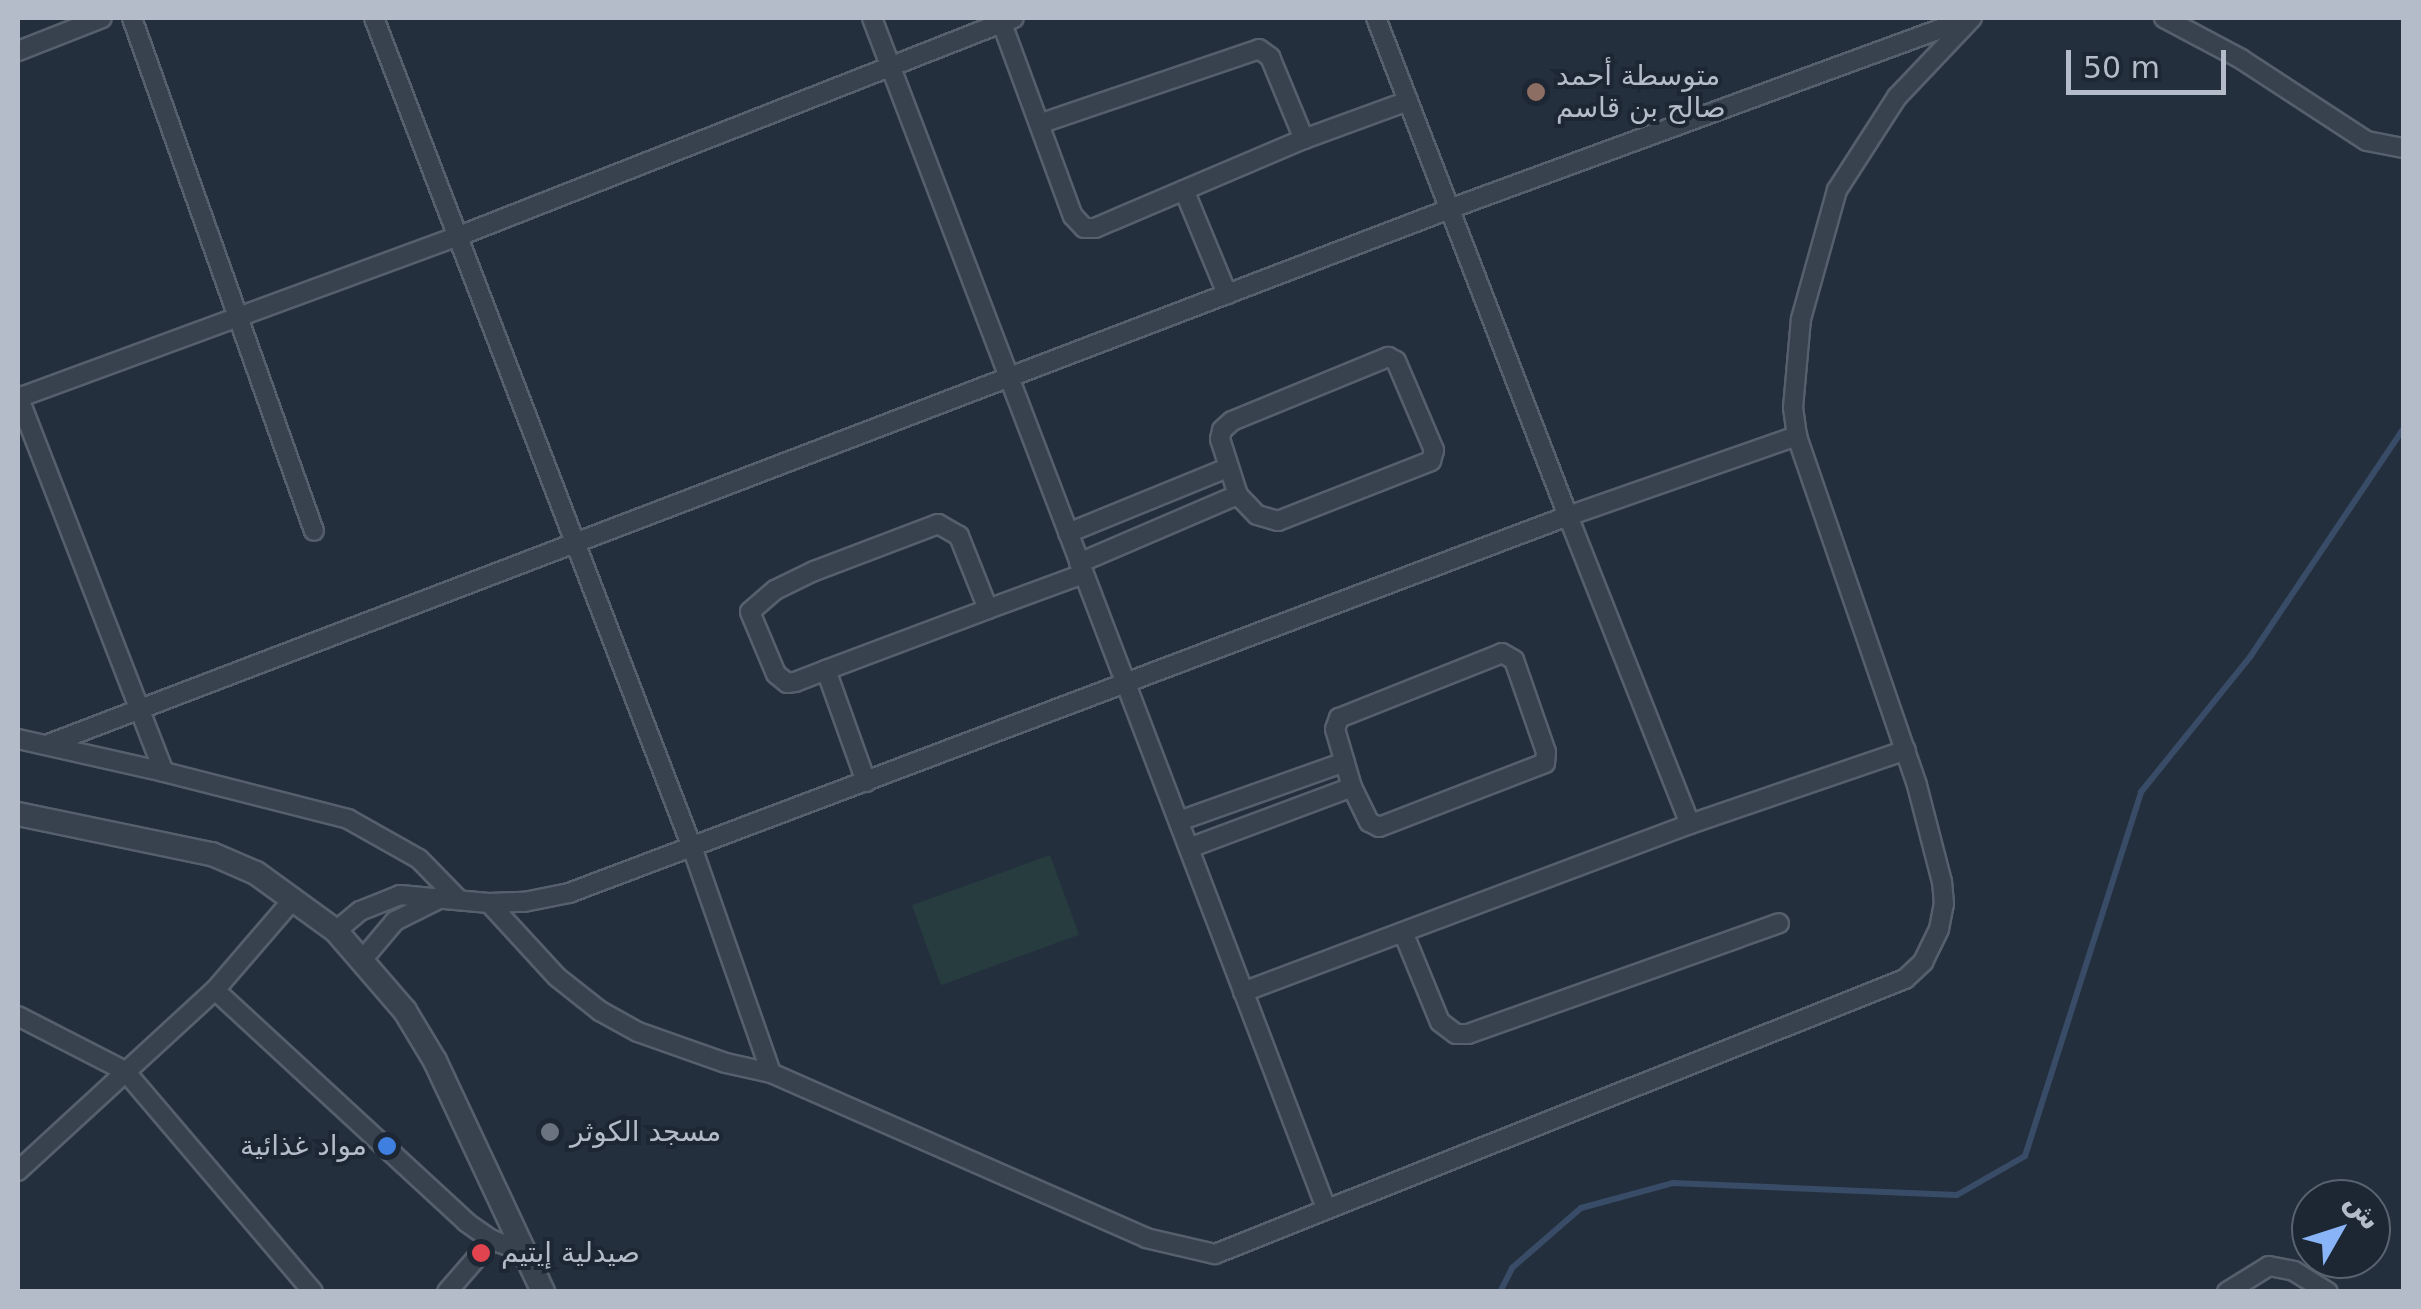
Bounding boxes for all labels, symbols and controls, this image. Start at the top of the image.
scale bar [2071,30,2231,92]
text: 50 m [2083,50,2160,85]
place label: متوسطة أحمد صالح بن قاسم [1556,59,1726,125]
marker: متوسطة أحمد صالح بن قاسم [1525,81,1547,103]
place label: مسجد الكوثر [570,1115,721,1149]
marker: مسجد الكوثر [539,1121,561,1143]
place label: مواد غذائية [240,1129,367,1163]
marker: مواد غذائية [376,1135,398,1157]
north arrow [2291,1179,2391,1279]
text: ش [2338,1186,2388,1236]
place label: صيدلية إيتيم [501,1236,640,1270]
marker: صيدلية إيتيم [470,1242,492,1264]

